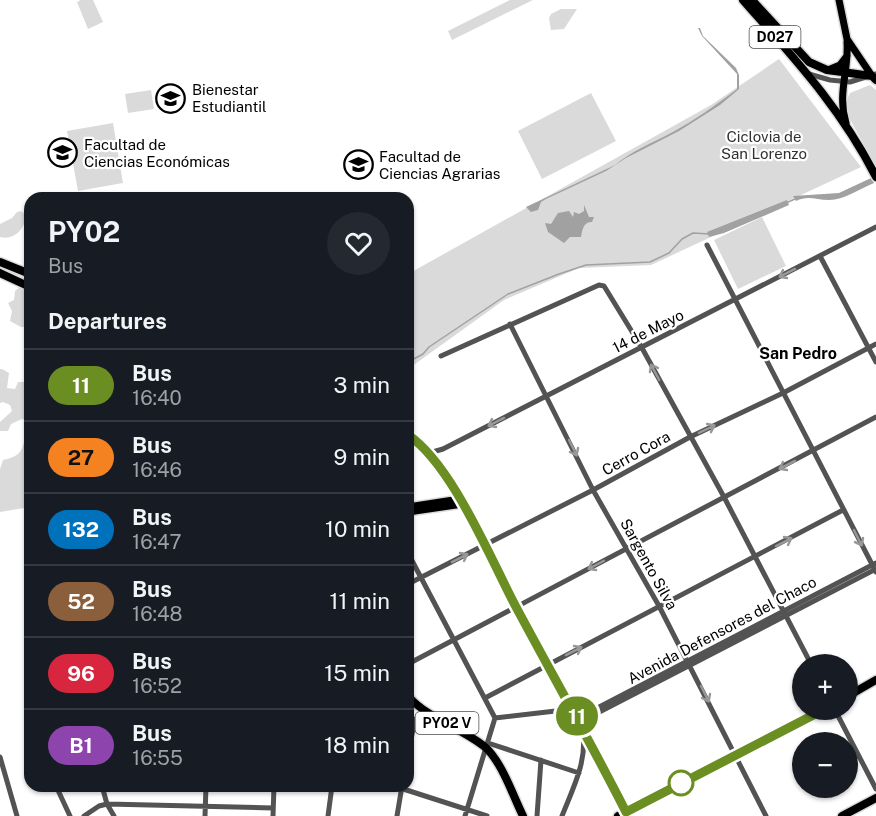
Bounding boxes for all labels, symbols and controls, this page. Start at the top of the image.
road number: D027 [750,26,800,48]
place label: Bienestar Estudiantil [192,81,267,115]
school or university icon: Bienestar Estudiantil [155,82,187,114]
park label: Ciclovia de San Lorenzo [721,128,807,162]
place label: Facultad de Ciencias Económicas [84,136,230,170]
school or university icon: Facultad de Ciencias Económicas [47,137,79,169]
place label: Facultad de Ciencias Agrarias [379,148,500,182]
school or university icon: Facultad de Ciencias Agrarias [342,149,374,181]
button: heart [327,212,390,275]
text: PY02 [48,215,120,248]
text: Bus [48,254,83,278]
one-way arrow [778,268,796,279]
street label: 14 de Mayo [610,306,686,356]
text: Departures [48,308,167,334]
district label: San Pedro [759,344,837,363]
text: Bus [132,360,172,386]
one-way arrow [649,364,661,381]
text: 3 min [333,372,390,398]
text: 11 [72,373,90,398]
text: 16:40 [132,386,182,410]
one-way arrow [487,417,505,429]
one-way arrow [698,422,716,434]
street label: Cerro Cora [599,427,673,479]
text: Bus [132,432,172,458]
one-way arrow [568,439,580,457]
text: 9 min [334,444,390,470]
text: 27 [68,445,94,470]
text: 16:46 [132,458,182,482]
one-way arrow [779,459,797,471]
text: Bus [132,504,172,530]
text: 10 min [325,516,390,542]
street label: Sargento Silva [617,516,681,612]
text: 132 [63,517,99,542]
one-way arrow [852,529,864,546]
text: 16:47 [132,530,182,554]
one-way arrow [775,536,793,547]
one-way arrow [451,551,469,563]
one-way arrow [588,559,605,571]
street label: Avenida Defensores del Chaco [625,573,819,687]
text: Bus [132,576,172,602]
text: 11 min [329,588,390,614]
text: 52 [67,589,95,614]
text: 16:48 [132,602,183,626]
one-way arrow [565,645,582,657]
text: Bus [132,648,172,674]
map controls [792,654,858,798]
button: + [792,654,858,720]
text: 15 min [324,660,390,686]
text: 96 [67,661,95,686]
text: 16:52 [132,674,182,698]
one-way arrow [699,685,711,703]
line badge: 11 [550,696,604,736]
text: 11 [568,704,586,729]
road number: PY02 V [416,712,478,734]
text: Bus [132,720,172,746]
text: 18 min [324,732,390,758]
button: − [792,732,858,798]
text: B1 [69,733,93,758]
text: 16:55 [132,746,183,770]
unlabelled marker [668,770,694,796]

